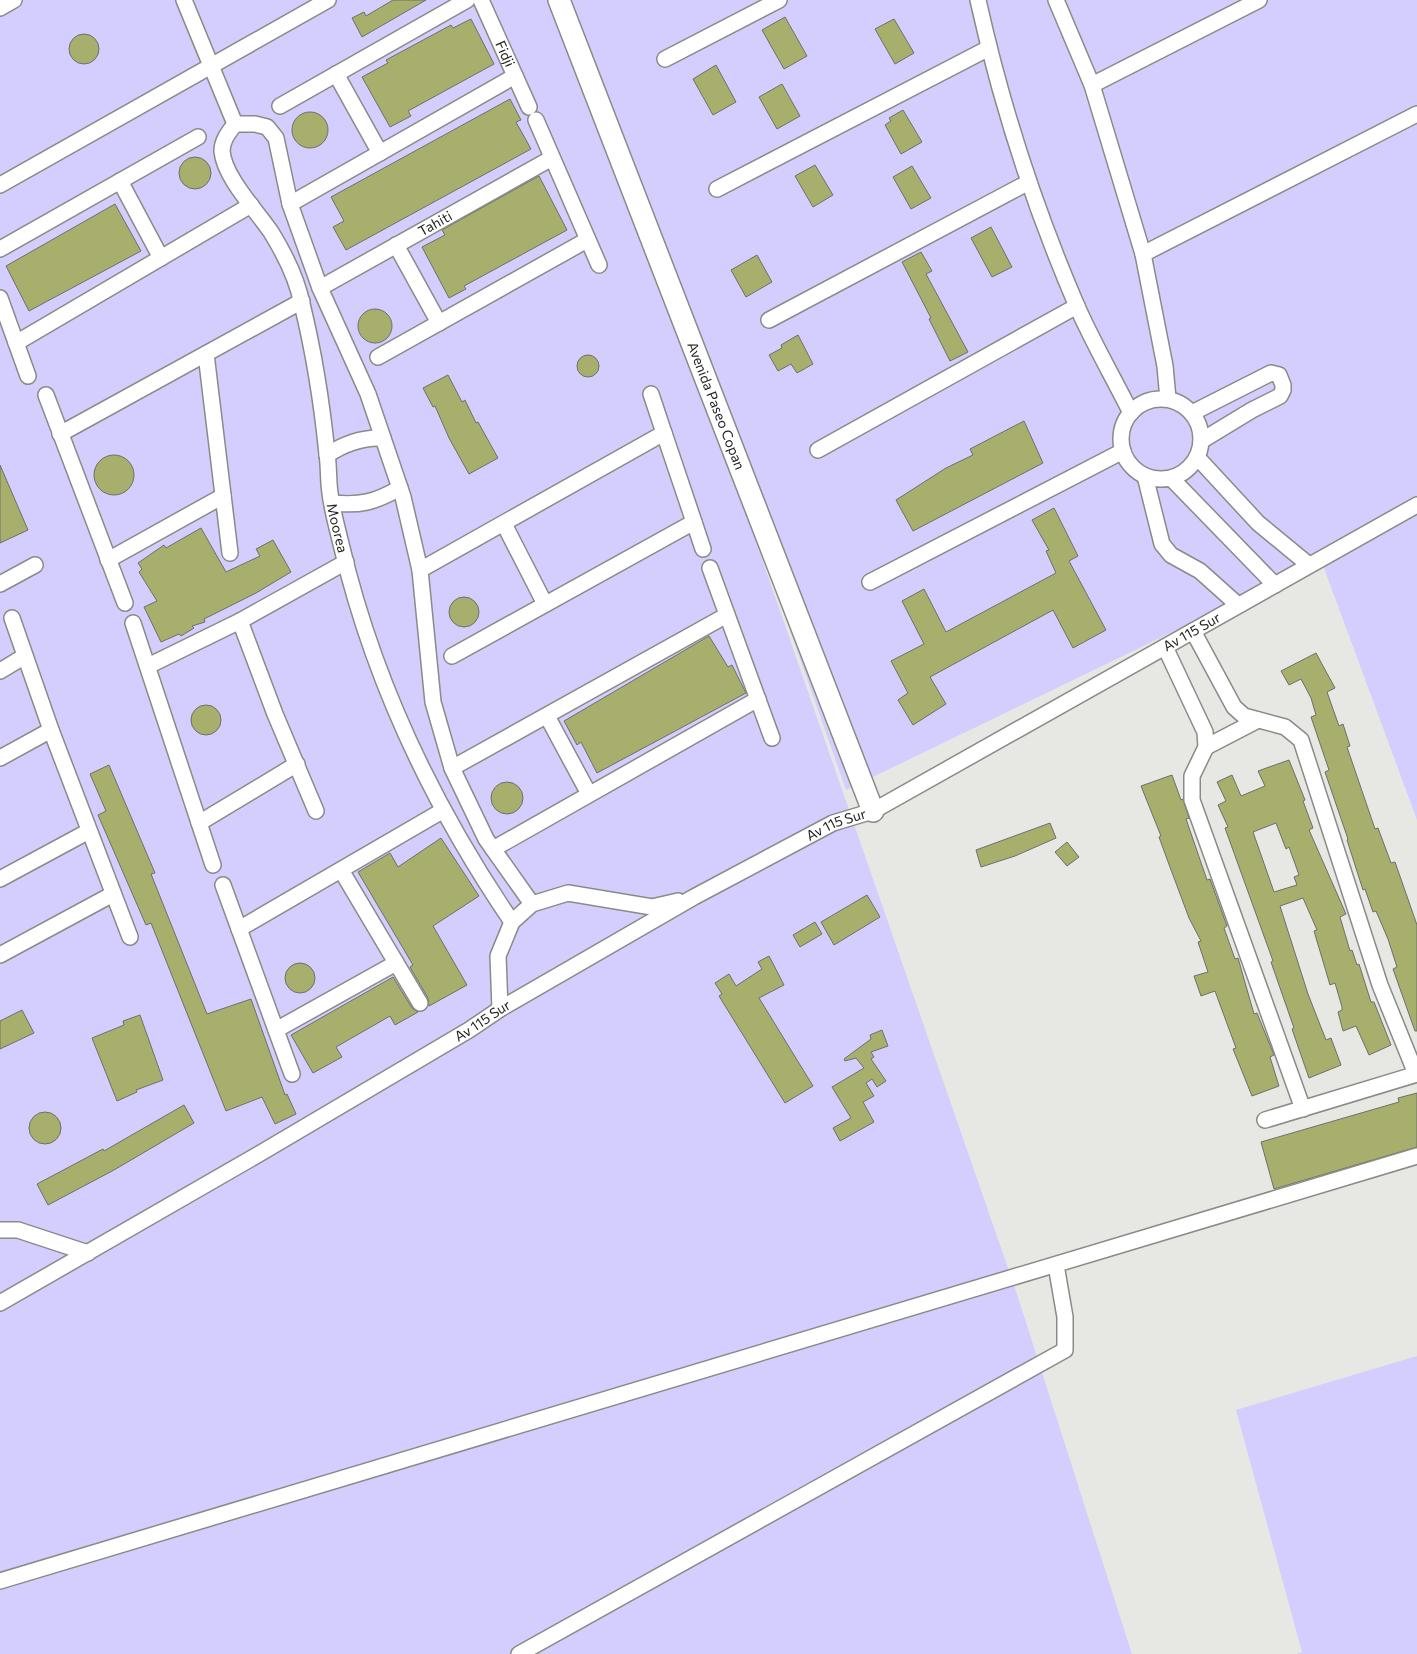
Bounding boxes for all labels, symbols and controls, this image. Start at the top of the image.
street label: Fidji [492,38,519,69]
street label: Tahiti [415,207,455,239]
street label: Avenida Paseo Copan [684,339,749,472]
street label: Moorea [324,502,352,554]
street label: Av 115 Sur [1160,608,1224,654]
street label: Av 115 Sur [803,804,868,844]
street label: Av 115 Sur [451,996,514,1045]

